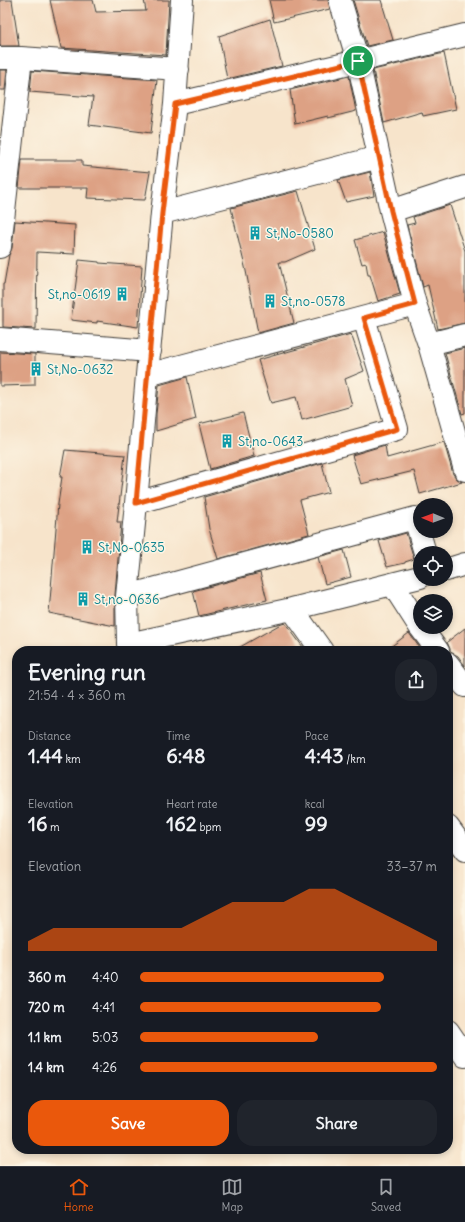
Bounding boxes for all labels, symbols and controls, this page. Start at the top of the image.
pin [341,44,375,78]
icon: arrive [347,50,369,72]
building icon: St,No-0580 [247,225,263,241]
place label: St,No-0580 [266,225,334,242]
place label: St,no-0619 [48,286,111,303]
building icon: St,no-0619 [114,286,130,302]
building icon: St,no-0578 [262,293,278,309]
place label: St,no-0578 [281,293,345,310]
building icon: St,No-0632 [28,361,44,377]
place label: St,No-0632 [47,361,113,378]
building icon: St,no-0643 [219,433,235,449]
place label: St,no-0643 [238,433,303,450]
north arrow [413,498,453,538]
map controls [413,498,453,634]
building icon: St,No-0635 [79,539,95,555]
place label: St,No-0635 [98,539,165,556]
button: locate [413,546,453,586]
building icon: St,no-0636 [75,591,91,607]
place label: St,no-0636 [94,591,159,608]
button: layers [413,594,453,634]
text: Evening run [28,658,146,686]
button: share [395,659,437,701]
text: 21:54 · 4 × 360 m [28,687,125,704]
text: Distance [28,729,71,743]
text: Time [166,729,190,743]
text: Pace [305,729,329,743]
text: 1.44 [28,743,63,768]
text: 6:48 [166,743,205,768]
text: 4:43 [305,743,344,768]
text: km [63,752,81,766]
text: /km [344,752,366,766]
text: Elevation [28,797,73,811]
text: Heart rate [166,797,217,811]
text: kcal [305,797,324,811]
text: 16 [28,811,47,836]
text: 162 [166,811,197,836]
text: 99 [305,811,328,836]
text: m [47,820,60,834]
text: bpm [197,820,221,834]
text: Elevation [28,858,81,875]
text: 33–37 m [387,858,437,875]
text: 360 m [28,969,66,986]
text: 4:40 [92,969,119,986]
text: 720 m [28,999,65,1016]
text: 4:41 [92,999,115,1016]
text: 1.1 km [28,1029,62,1046]
text: 5:03 [92,1029,118,1046]
text: 1.4 km [28,1059,64,1076]
text: 4:26 [92,1059,117,1076]
button: Save [28,1100,229,1146]
button: Share [237,1100,437,1146]
tab: Home [64,1176,94,1214]
tab: Map [221,1176,243,1214]
tab: Saved [371,1176,401,1214]

